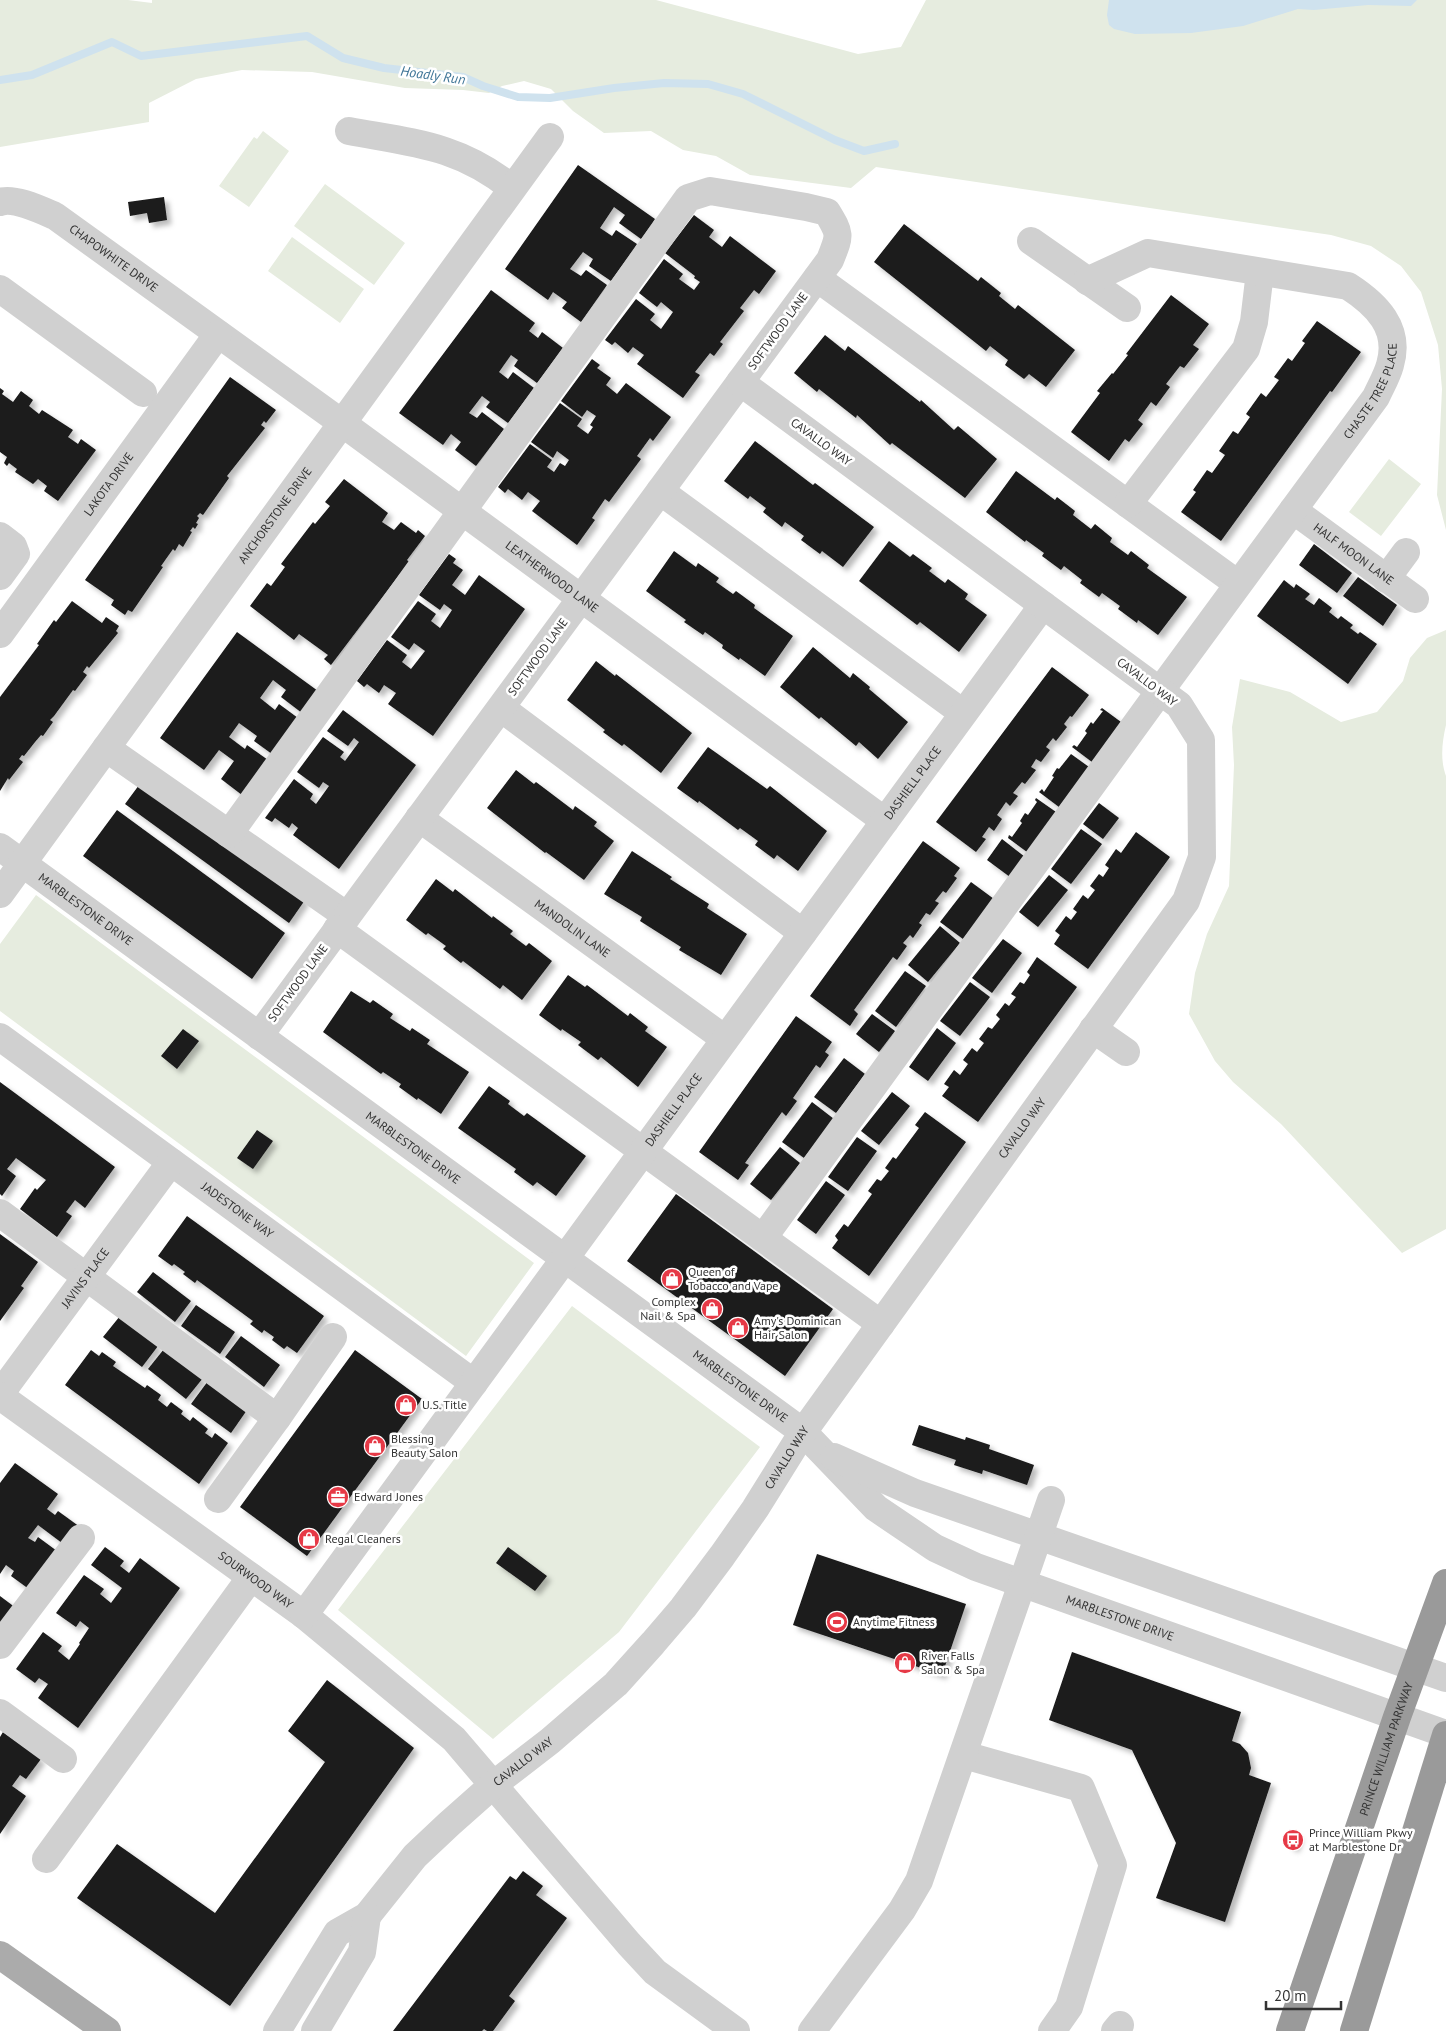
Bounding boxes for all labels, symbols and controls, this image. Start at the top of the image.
water label: Hoadly Run [399,62,467,88]
street label: CHAPOWHITE DRIVE [67,221,161,295]
street label: SOFTWOOD LANE [744,289,811,372]
street label: CHASTE TREE PLACE [1340,343,1400,442]
street label: CAVALLO WAY [788,414,855,469]
street label: LAKOTA DRIVE [80,449,136,519]
street label: ANCHORSTONE DRIVE [235,464,315,566]
street label: HALF MOON LANE [1311,520,1397,588]
street label: LEATHERWOOD LANE [503,537,602,616]
street label: SOFTWOOD LANE [504,615,571,698]
street label: CAVALLO WAY [1114,654,1181,709]
street label: DASHIELL PLACE [881,743,944,822]
street label: MARBLESTONE DRIVE [36,870,136,948]
street label: MANDOLIN LANE [532,896,613,961]
street label: SOFTWOOD LANE [264,941,331,1024]
street label: DASHIELL PLACE [641,1070,705,1149]
street label: CAVALLO WAY [995,1094,1049,1161]
street label: MARBLESTONE DRIVE [363,1108,464,1187]
street label: JADESTONE WAY [198,1178,277,1241]
street label: JAVINS PLACE [57,1245,112,1312]
place label: Queen of Tobacco and Vape [688,1264,778,1293]
shop icon: Queen of Tobacco and Vape [660,1267,684,1291]
place label: Complex Nail & Spa [640,1294,696,1323]
shop icon: Complex Nail & Spa [700,1297,724,1321]
place label: Amy's Dominican Hair Salon [754,1313,841,1342]
shop icon: Amy's Dominican Hair Salon [726,1316,750,1340]
street label: MARBLESTONE DRIVE [690,1346,791,1425]
shop icon: U.S. Title [394,1393,418,1417]
place label: U.S. Title [422,1397,467,1412]
street label: CAVALLO WAY [761,1423,812,1492]
place label: Blessing Beauty Salon [391,1431,458,1460]
shop icon: Blessing Beauty Salon [363,1434,387,1458]
office icon: Edward Jones [326,1485,350,1509]
place label: Edward Jones [354,1489,423,1504]
shop icon: Regal Cleaners [297,1527,321,1551]
place label: Regal Cleaners [325,1531,401,1546]
street label: SOURWOOD WAY [216,1548,296,1612]
street label: MARBLESTONE DRIVE [1064,1592,1176,1644]
sports icon: Anytime Fitness [825,1610,849,1634]
place label: Anytime Fitness [853,1614,935,1629]
place label: River Falls Salon & Spa [921,1648,985,1677]
shop icon: River Falls Salon & Spa [893,1651,917,1675]
street label: PRINCE WILLIAM PARKWAY [1356,1680,1416,1818]
street label: CAVALLO WAY [490,1733,556,1789]
place label: Prince William Pkwy at Marblestone Dr [1309,1825,1413,1854]
bus stop icon: Prince William Pkwy at Marblestone Dr [1281,1828,1305,1852]
scale bar [1266,1978,1341,2010]
text: 20 m [1274,1986,1307,2005]

